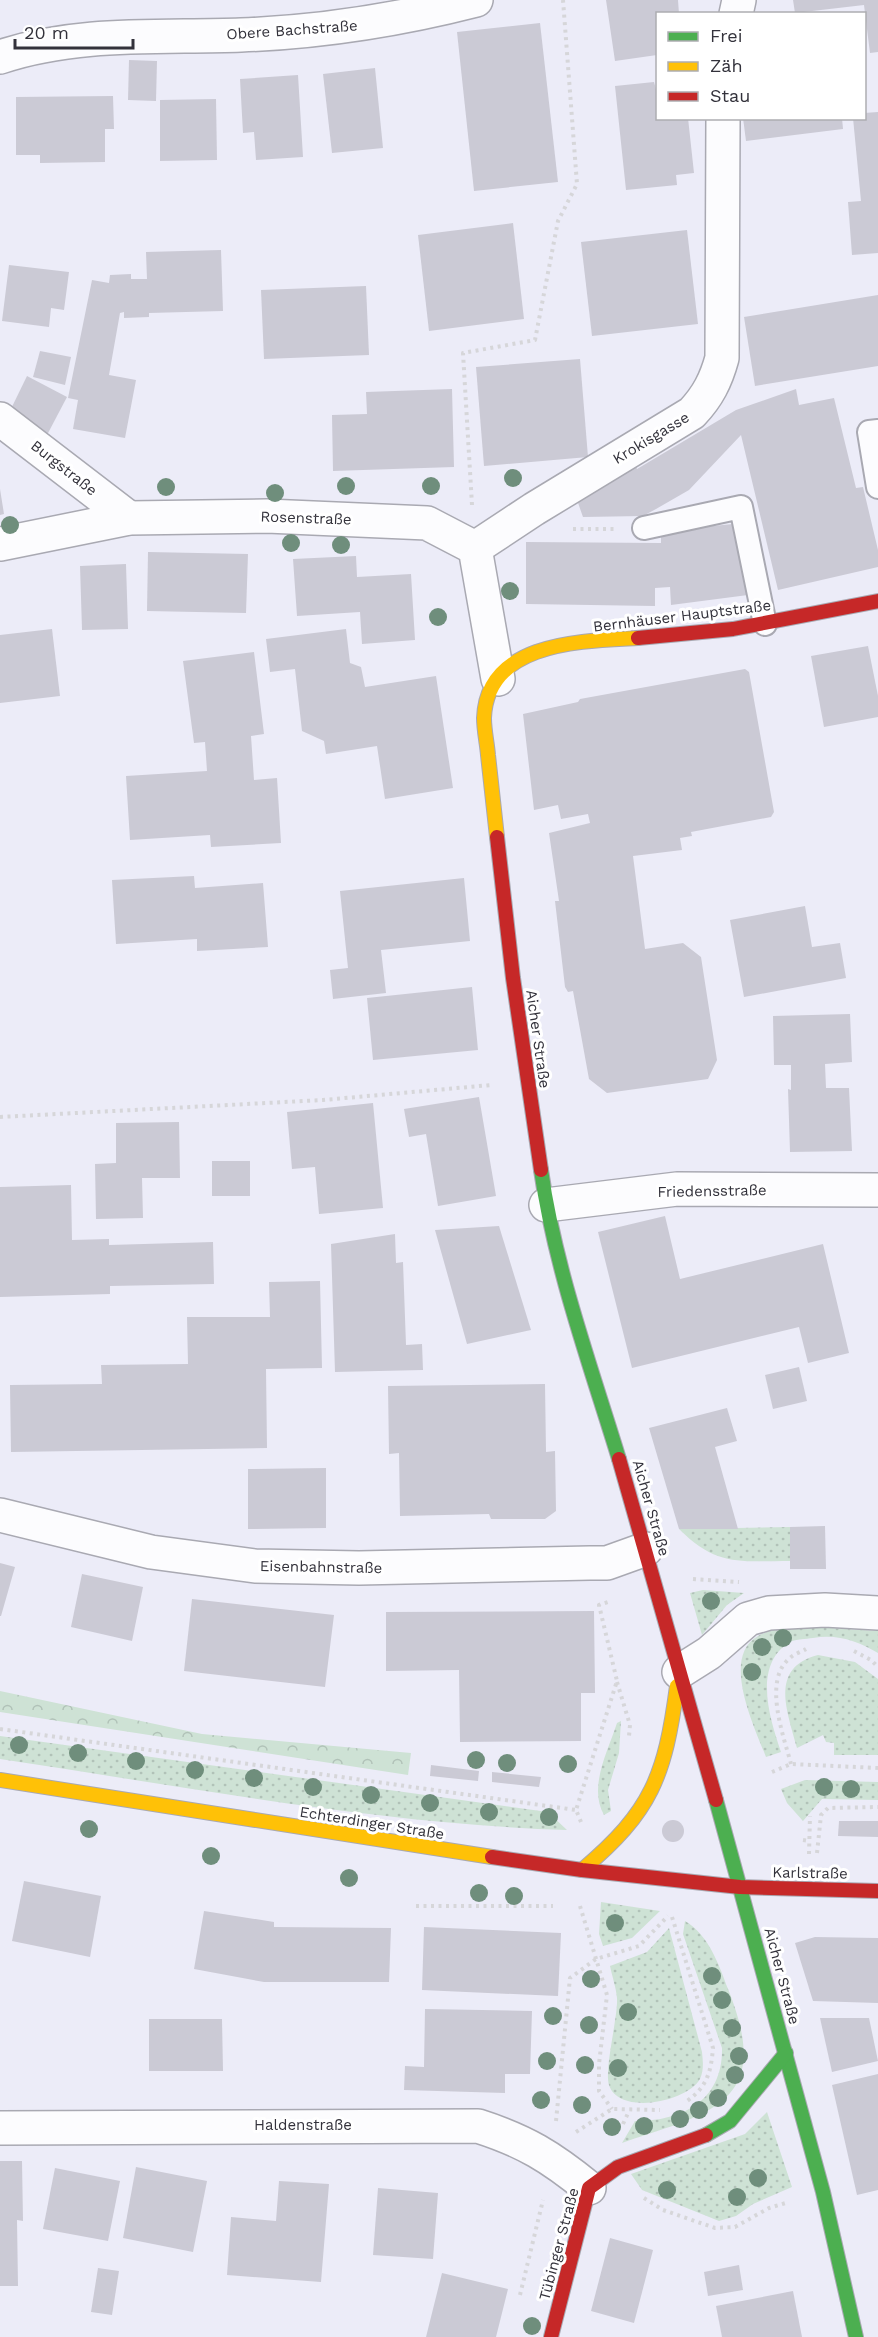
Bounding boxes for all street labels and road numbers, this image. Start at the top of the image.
street label: Obere Bachstraße [226,16,358,44]
street label: Krokisgasse [609,408,693,468]
street label: Burgstraße [27,437,101,499]
street label: Rosenstraße [260,507,352,529]
street label: Bernhäuser Hauptstraße [592,596,772,636]
street label: Aicher Straße [522,989,554,1089]
street label: Friedensstraße [657,1181,767,1201]
street label: Aicher Straße [629,1458,673,1558]
street label: Eisenbahnstraße [260,1557,382,1577]
street label: Echterdinger Straße [298,1803,446,1843]
street label: Karlstraße [772,1863,848,1883]
street label: Aicher Straße [760,1926,804,2026]
street label: Haldenstraße [254,2116,352,2134]
street label: Tübinger Straße [535,2186,583,2302]

